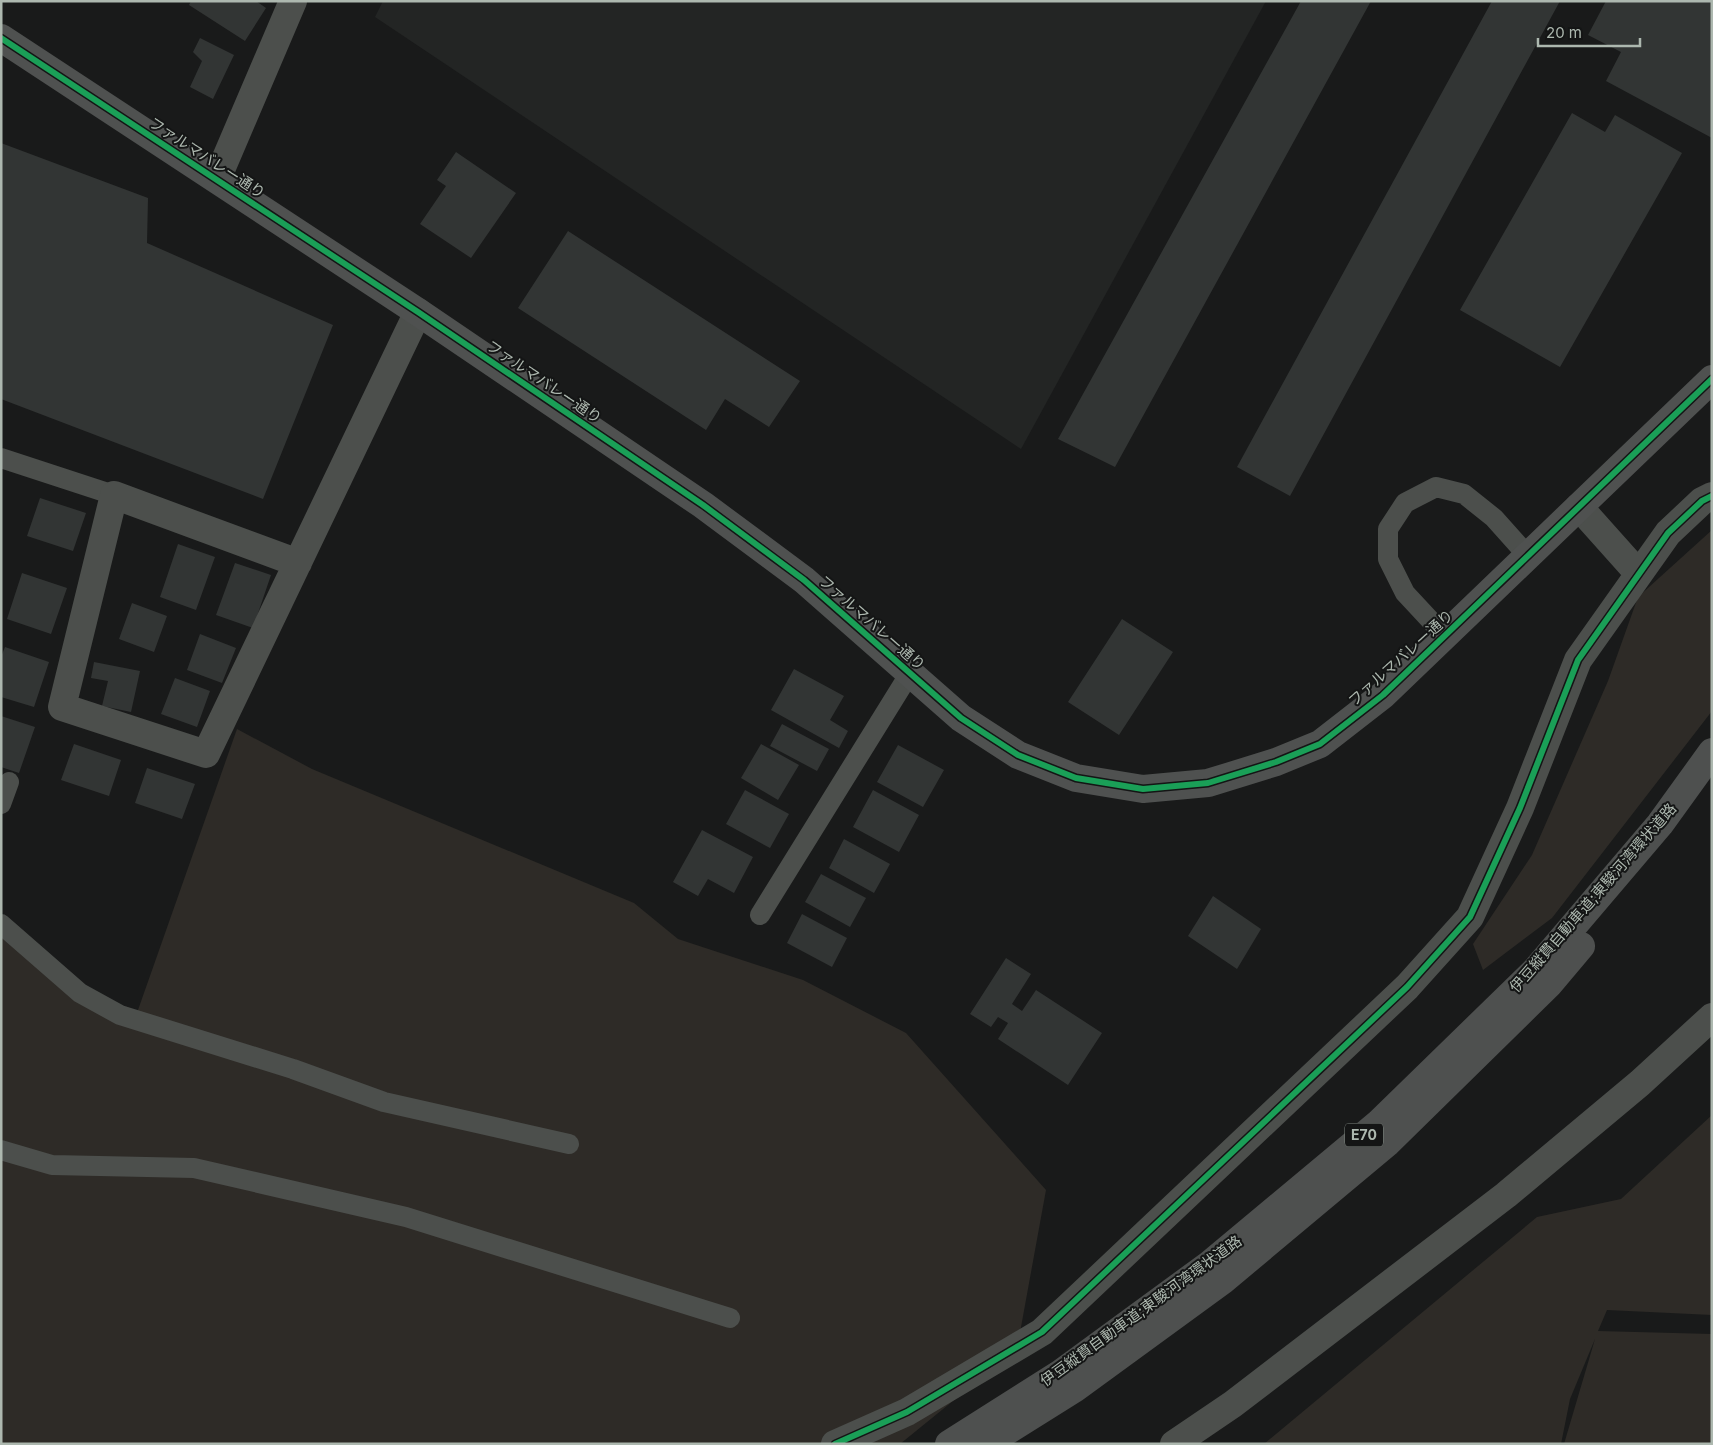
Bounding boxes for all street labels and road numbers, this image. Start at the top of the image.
street label: ファルマバレー通り [145,113,269,202]
street label: ファルマバレー通り [483,336,606,427]
street label: ファルマバレー通り [815,571,930,674]
street label: ファルマバレー通り [1344,605,1457,710]
street label: 伊豆縦貫自動車道;東駿河湾環状道路 [1505,799,1680,996]
road number: E70 [1345,1124,1383,1146]
street label: 伊豆縦貫自動車道;東駿河湾環状道路 [1036,1231,1245,1390]

